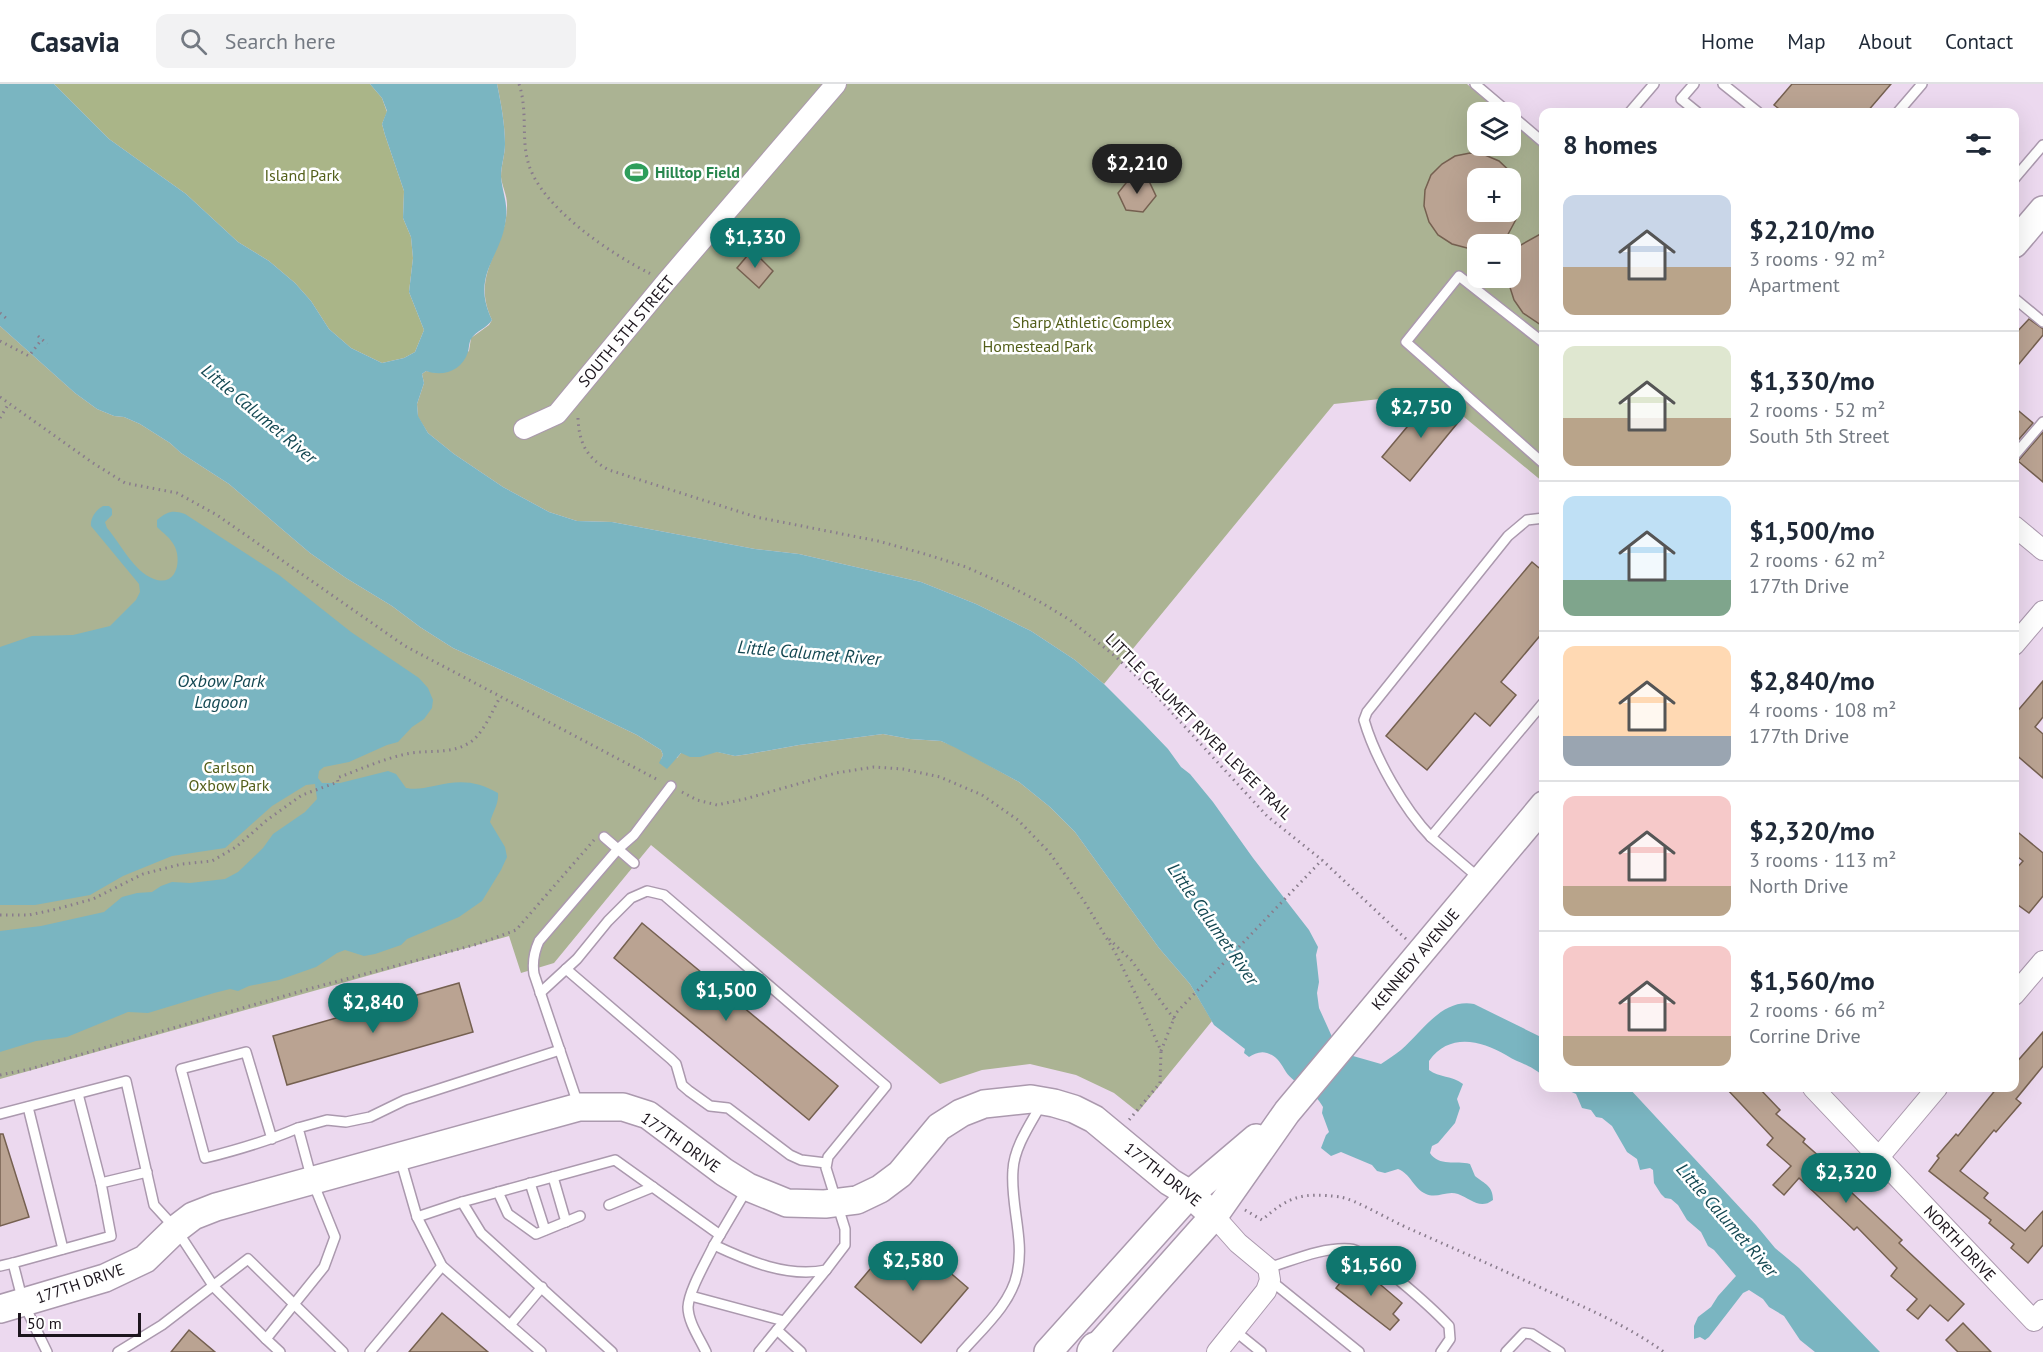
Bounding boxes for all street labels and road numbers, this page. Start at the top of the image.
street label: SOUTH 5TH STREET [574,271,679,391]
street label: LITTLE CALUMET RIVER LEVEE TRAIL [1102,629,1296,823]
street label: KENNEDY AVENUE [1367,904,1463,1014]
street label: 177TH DRIVE [637,1107,725,1177]
street label: 177TH DRIVE [1120,1138,1206,1210]
street label: NORTH DRIVE [1920,1201,2000,1285]
street label: 177TH DRIVE [33,1259,127,1307]

